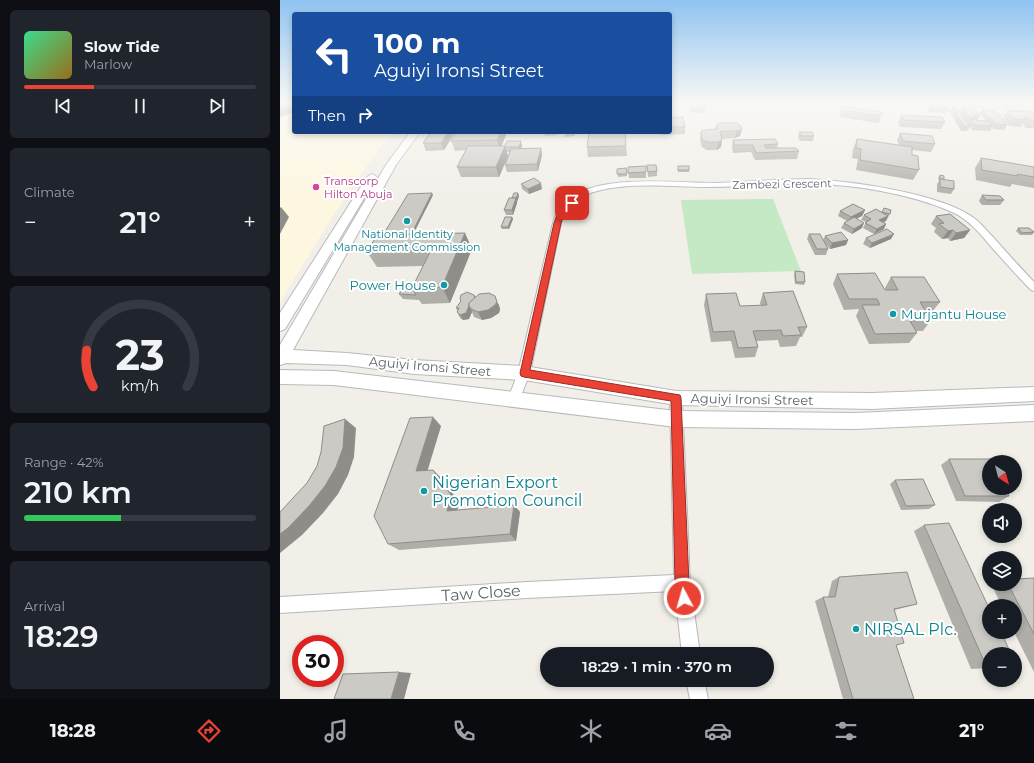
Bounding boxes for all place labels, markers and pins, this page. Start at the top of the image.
place label: Transcorp Hilton Abuja [324,174,392,201]
marker: Transcorp Hilton Abuja [311,182,321,192]
pin [555,186,589,220]
marker: National Identity Management Commission [402,216,412,226]
place label: National Identity Management Commission [334,227,480,254]
place label: Power House [350,277,436,293]
marker: Power House [439,280,449,290]
place label: Murjantu House [901,306,1007,322]
marker: Murjantu House [888,309,898,319]
place label: Nigerian Export Promotion Council [432,473,582,510]
marker: Nigerian Export Promotion Council [419,486,429,496]
place label: NIRSAL Plc. [864,620,957,639]
marker: NIRSAL Plc. [851,624,861,634]

